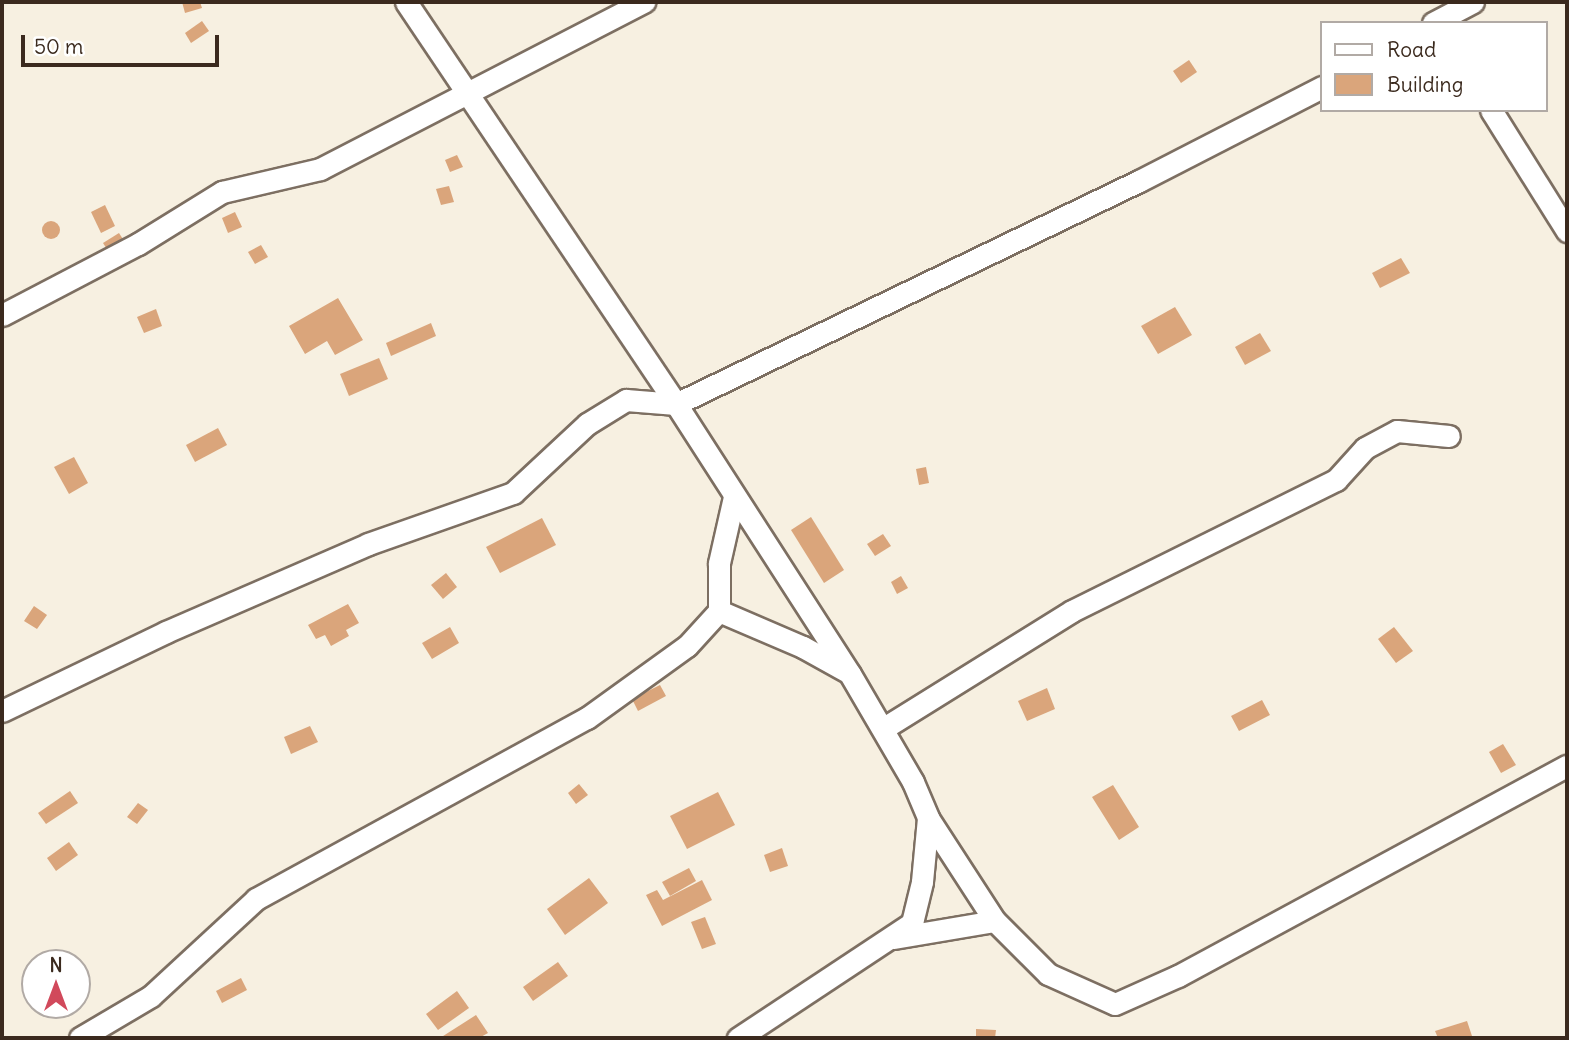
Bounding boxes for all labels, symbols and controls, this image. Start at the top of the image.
scale bar [24,21,222,65]
legend [1320,21,1548,112]
text: 50 m [34,33,83,60]
text: Road [1387,36,1436,63]
text: Building [1387,71,1463,98]
north arrow [21,949,91,1019]
text: N [49,953,63,977]

